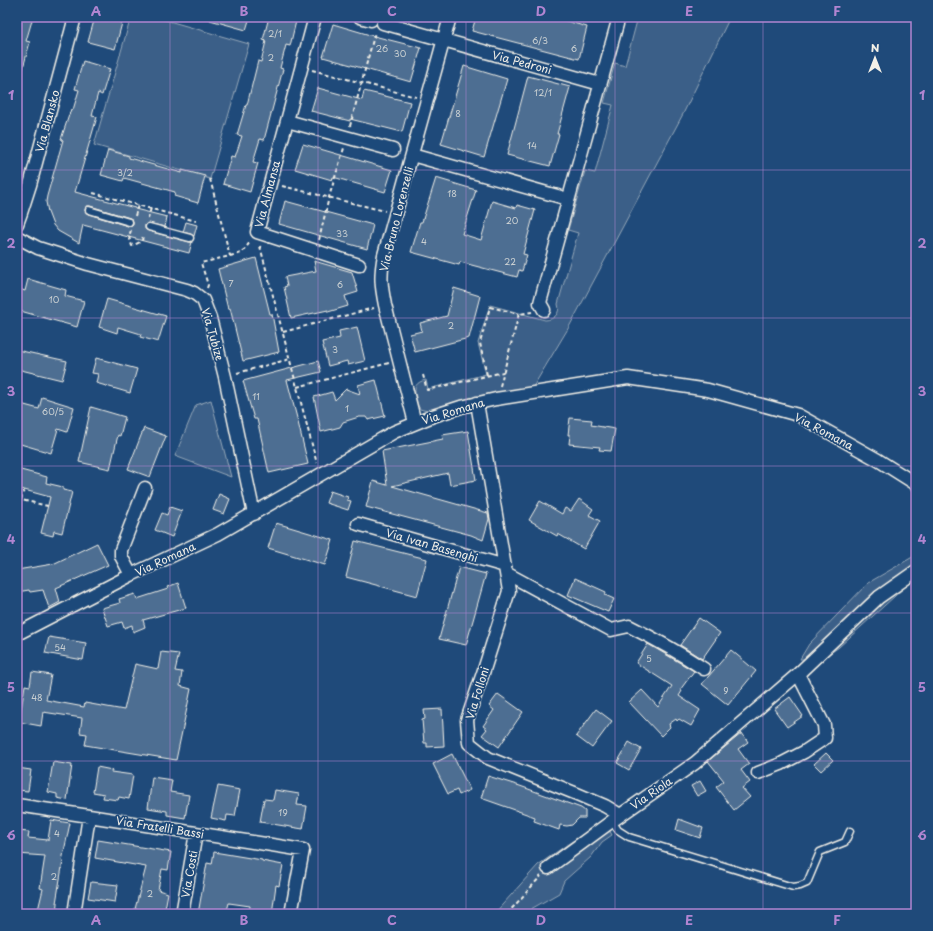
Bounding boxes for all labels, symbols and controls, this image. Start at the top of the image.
text: A [91,1,101,20]
text: B [240,1,249,20]
text: C [387,1,397,20]
text: D [536,1,546,20]
text: E [685,1,693,20]
text: F [833,1,841,20]
house number: 2/1 [268,26,282,40]
house number: 6/3 [532,33,548,47]
north arrow [855,38,895,78]
text: N [871,39,880,56]
house number: 26 [376,41,388,55]
house number: 6 [571,41,577,55]
house number: 30 [394,46,407,60]
street label: Via Pedroni [490,46,554,78]
house number: 2 [268,50,274,64]
text: 1 [8,85,14,104]
house number: 12/1 [534,85,552,99]
text: 1 [919,85,925,104]
street label: Via Blansko [31,88,63,154]
house number: 8 [455,106,461,120]
house number: 14 [527,138,537,152]
street label: Via Almansa [250,158,284,229]
house number: 3/2 [117,165,133,179]
street label: Via Bruno Lorenzelli [375,165,417,273]
house number: 18 [447,186,457,200]
house number: 20 [506,213,519,227]
house number: 33 [336,226,348,240]
text: 2 [6,233,16,252]
text: 2 [917,233,927,252]
house number: 4 [421,234,427,248]
house number: 22 [504,254,516,268]
house number: 7 [228,276,234,290]
house number: 6 [337,277,343,291]
house number: 10 [49,292,60,306]
street label: Via Tubize [197,306,229,363]
house number: 2 [448,318,454,332]
house number: 3 [332,342,338,356]
text: 3 [7,381,16,400]
text: 3 [918,381,927,400]
house number: 11 [252,389,260,403]
street label: Via Romana [419,393,487,429]
house number: 1 [345,401,349,415]
house number: 60/5 [42,404,64,418]
street label: Via Romana [791,408,857,454]
street label: Via Ivan Basenghi [384,524,480,566]
text: 4 [7,529,16,548]
text: 4 [918,529,927,548]
street label: Via Romana [132,537,199,580]
house number: 54 [54,640,66,654]
house number: 5 [646,651,652,665]
street label: Via Folloni [461,665,493,721]
text: 5 [7,677,15,696]
text: 5 [918,677,926,696]
house number: 9 [723,683,729,697]
house number: 48 [31,690,43,704]
street label: Via Riola [627,772,675,814]
house number: 19 [278,805,288,819]
street label: Via Fratelli Bassi [115,812,205,842]
text: 6 [6,825,16,844]
text: 6 [917,825,927,844]
house number: 4 [54,826,60,840]
street label: Via Costi [176,849,202,899]
house number: 2 [51,869,57,883]
house number: 2 [147,886,153,900]
text: A [91,910,101,929]
text: B [240,910,249,929]
text: C [387,910,397,929]
text: D [536,910,546,929]
text: E [685,910,693,929]
text: F [833,910,841,929]

